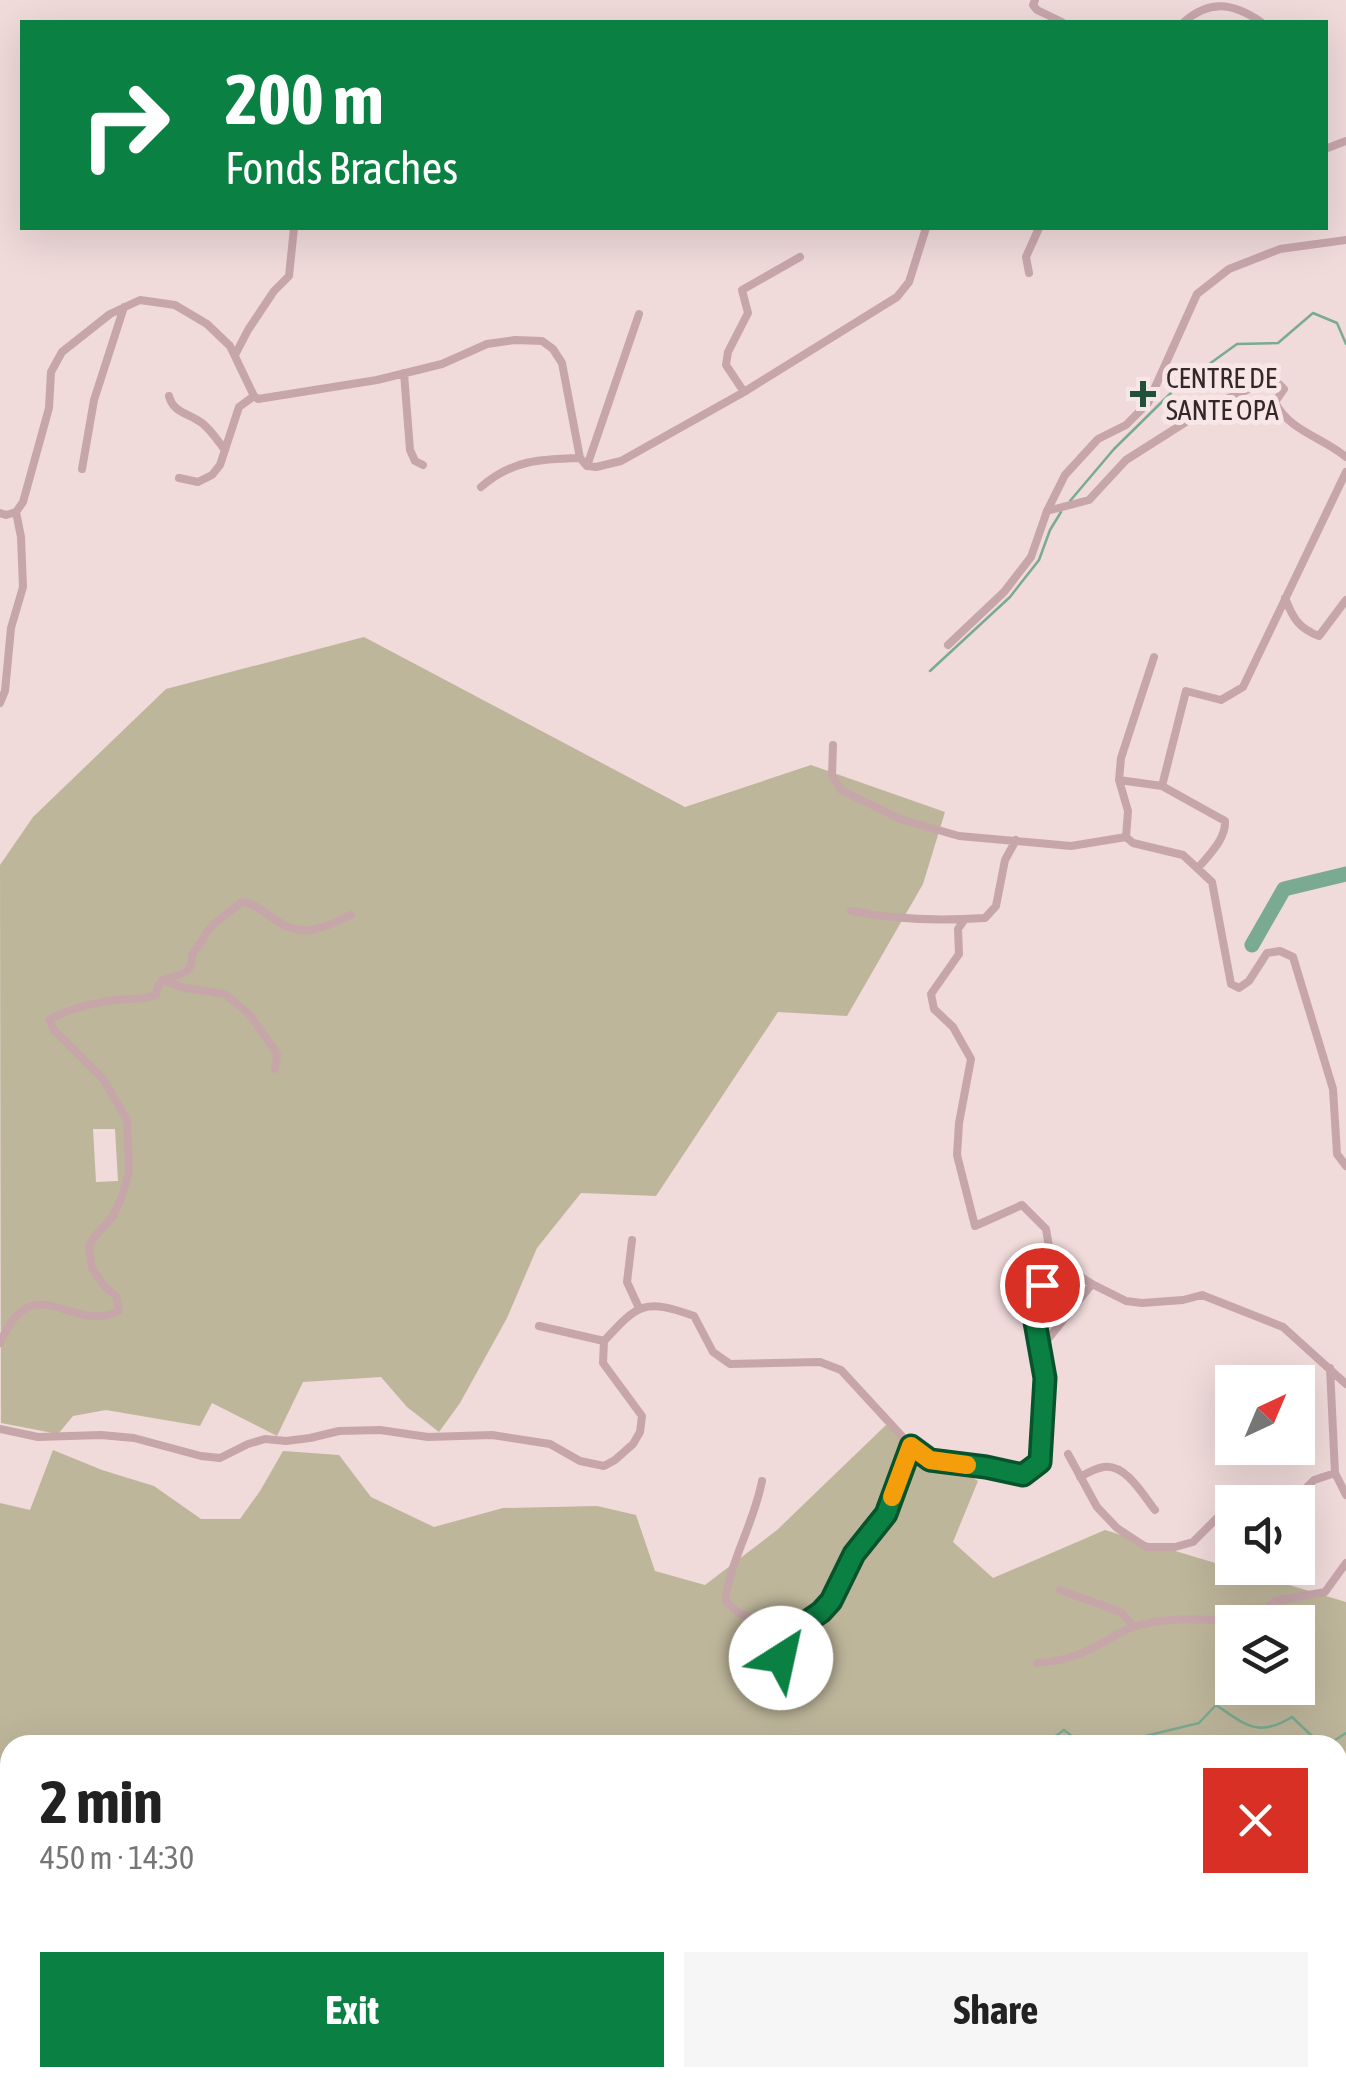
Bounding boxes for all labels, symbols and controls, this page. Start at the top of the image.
text: 200 m [225,59,384,139]
icon: right [60,60,190,190]
text: Fonds Braches [225,142,458,194]
place label: CENTRE DE SANTE OPA [1166,362,1279,426]
marker: CENTRE DE SANTE OPA [1130,381,1156,407]
pin [1000,1243,1085,1328]
icon: arrive [1015,1258,1070,1313]
north arrow [1215,1365,1315,1465]
map controls [1215,1365,1315,1705]
button: sound [1215,1485,1315,1585]
button: layers [1215,1605,1315,1705]
position arrow [729,1606,833,1710]
text: 2 min [40,1767,163,1836]
button: close [1203,1768,1308,1873]
text: 450 m · 14:30 [40,1839,194,1876]
button: Exit [40,1952,664,2067]
button: Share [684,1952,1308,2067]

